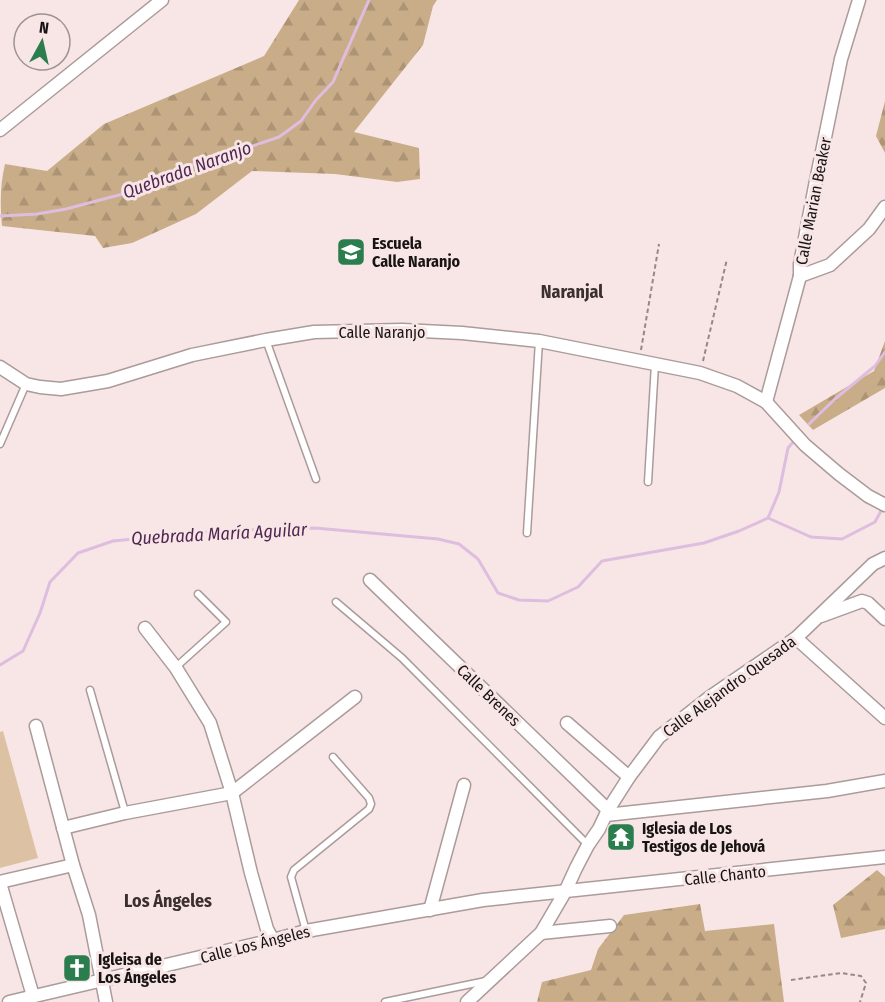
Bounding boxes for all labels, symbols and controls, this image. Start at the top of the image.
north arrow [12,12,72,72]
text: N [38,18,50,38]
street label: Calle Marian Beaker [792,135,835,267]
water label: Quebrada Naranjo [120,137,254,203]
place label: Escuela Calle Naranjo [372,234,461,271]
school or university icon: Escuela Calle Naranjo [335,236,367,268]
district label: Naranjal [541,281,603,303]
street label: Calle Naranjo [338,323,426,342]
water label: Quebrada María Aguilar [131,518,308,550]
street label: Calle Alejandro Quesada [659,632,800,741]
street label: Calle Brenes [453,661,524,730]
place label: Iglesia de Los Testigos de Jehová [642,819,765,856]
temple icon: Iglesia de Los Testigos de Jehová [605,821,637,853]
street label: Calle Chanto [683,862,767,889]
district label: Los Ángeles [124,889,212,912]
street label: Calle Los Ángeles [198,922,312,967]
place label: Igleisa de Los Ángeles [98,950,176,987]
church icon: Igleisa de Los Ángeles [61,952,93,984]

